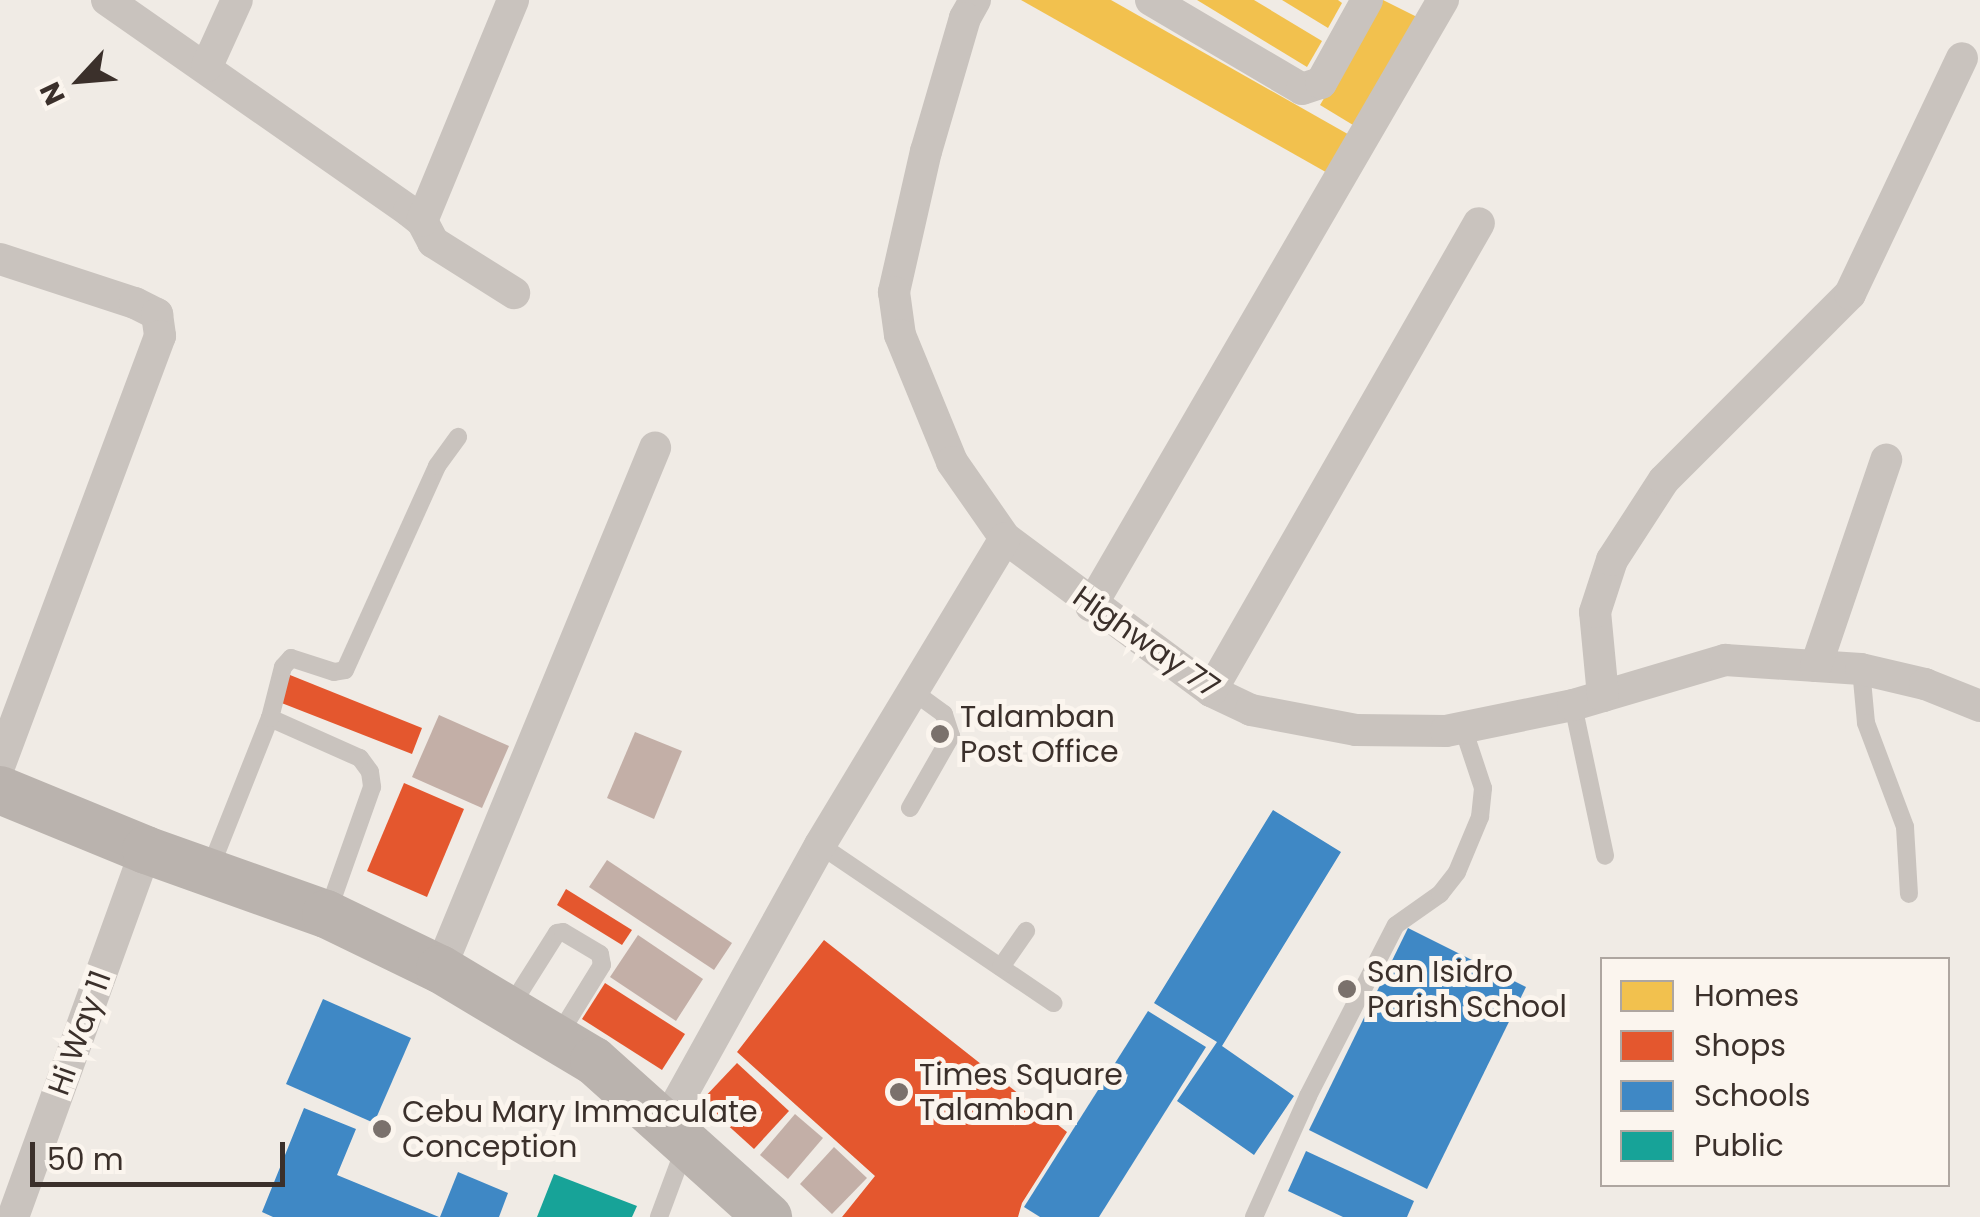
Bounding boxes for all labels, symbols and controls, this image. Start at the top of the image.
north arrow [30,30,130,130]
text: N [30,75,75,111]
street label: Highway 77 [1066,578,1226,706]
place label: Talamban Post Office [960,699,1119,770]
marker: Talamban Post Office [929,723,951,745]
place label: San Isidro Parish School [1367,954,1567,1024]
legend [1600,957,1950,1187]
street label: Hi Way 11 [41,966,119,1100]
text: Homes [1694,974,1799,1017]
marker: San Isidro Parish School [1336,978,1358,1000]
text: Shops [1694,1024,1786,1067]
place label: Times Square Talamban [919,1057,1123,1128]
text: Schools [1694,1074,1810,1117]
marker: Times Square Talamban [888,1081,910,1103]
place label: Cebu Mary Immaculate Conception [402,1094,757,1164]
marker: Cebu Mary Immaculate Conception [371,1118,393,1140]
scale bar [35,1122,290,1184]
text: Public [1694,1124,1784,1167]
text: 50 m [47,1138,124,1181]

